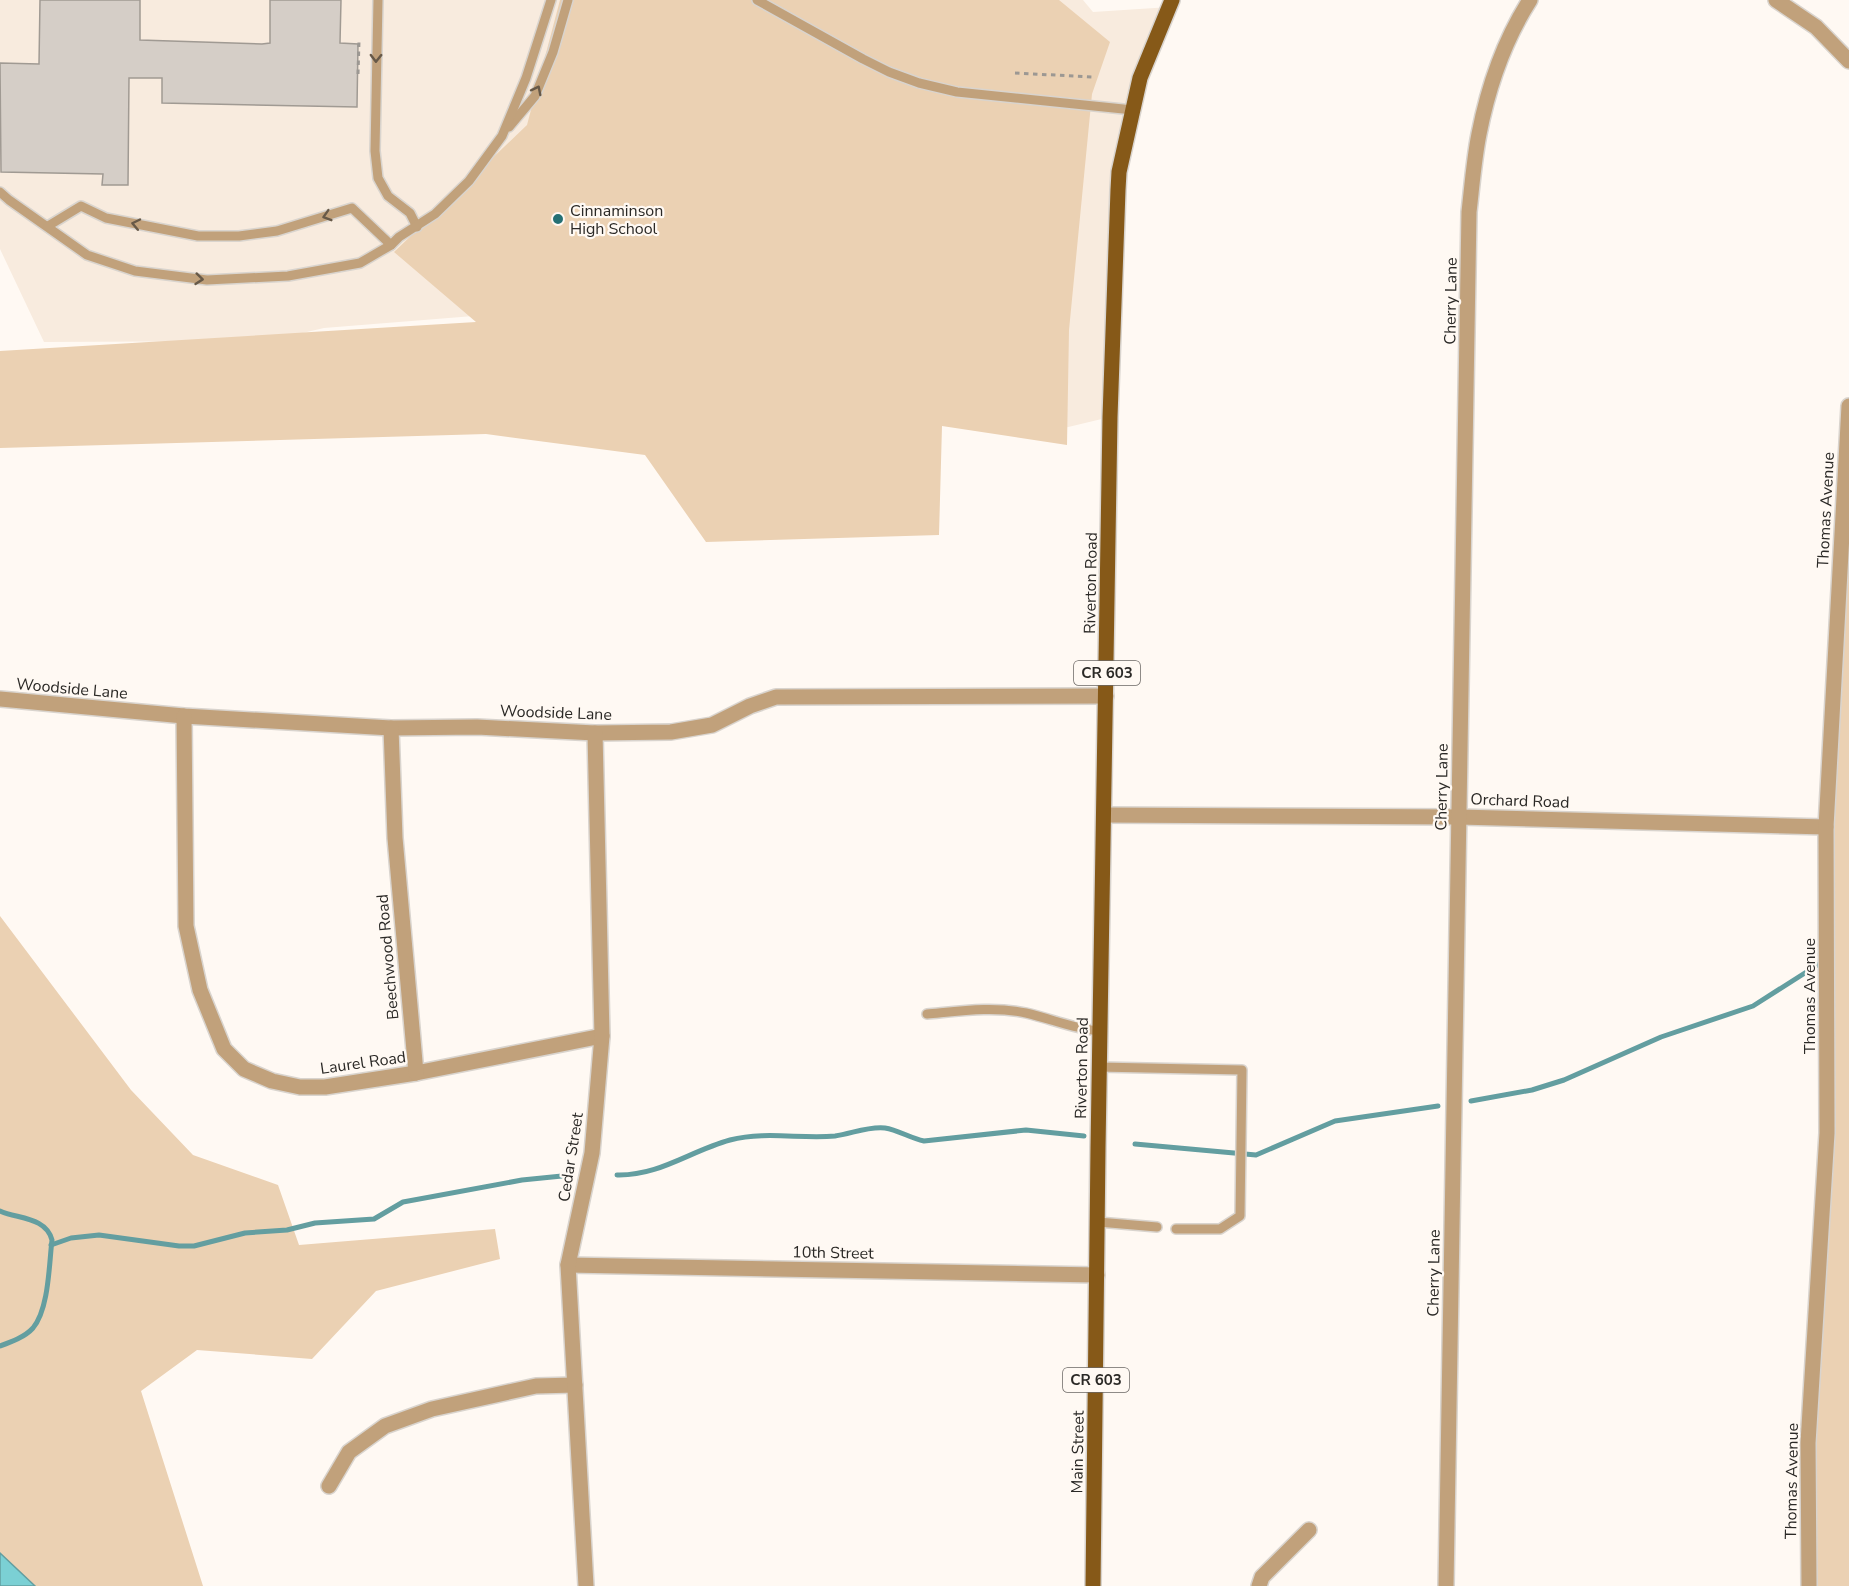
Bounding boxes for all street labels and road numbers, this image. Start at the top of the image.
street label: Cherry Lane [1439,257,1463,345]
street label: Thomas Avenue [1812,452,1840,569]
street label: Riverton Road [1079,532,1103,634]
road number: CR 603 [1074,661,1140,685]
street label: Woodside Lane [15,673,129,705]
street label: Woodside Lane [500,700,612,726]
street label: Cherry Lane [1430,743,1454,831]
street label: Orchard Road [1470,788,1570,814]
street label: Beechwood Road [372,893,404,1021]
street label: Thomas Avenue [1799,938,1821,1054]
street label: Riverton Road [1070,1017,1094,1119]
street label: Laurel Road [319,1046,407,1080]
street label: Cedar Street [553,1111,589,1203]
street label: Cherry Lane [1422,1229,1446,1317]
street label: 10th Street [792,1241,874,1265]
road number: CR 603 [1063,1368,1129,1392]
street label: Main Street [1066,1410,1090,1494]
street label: Thomas Avenue [1780,1423,1804,1539]

